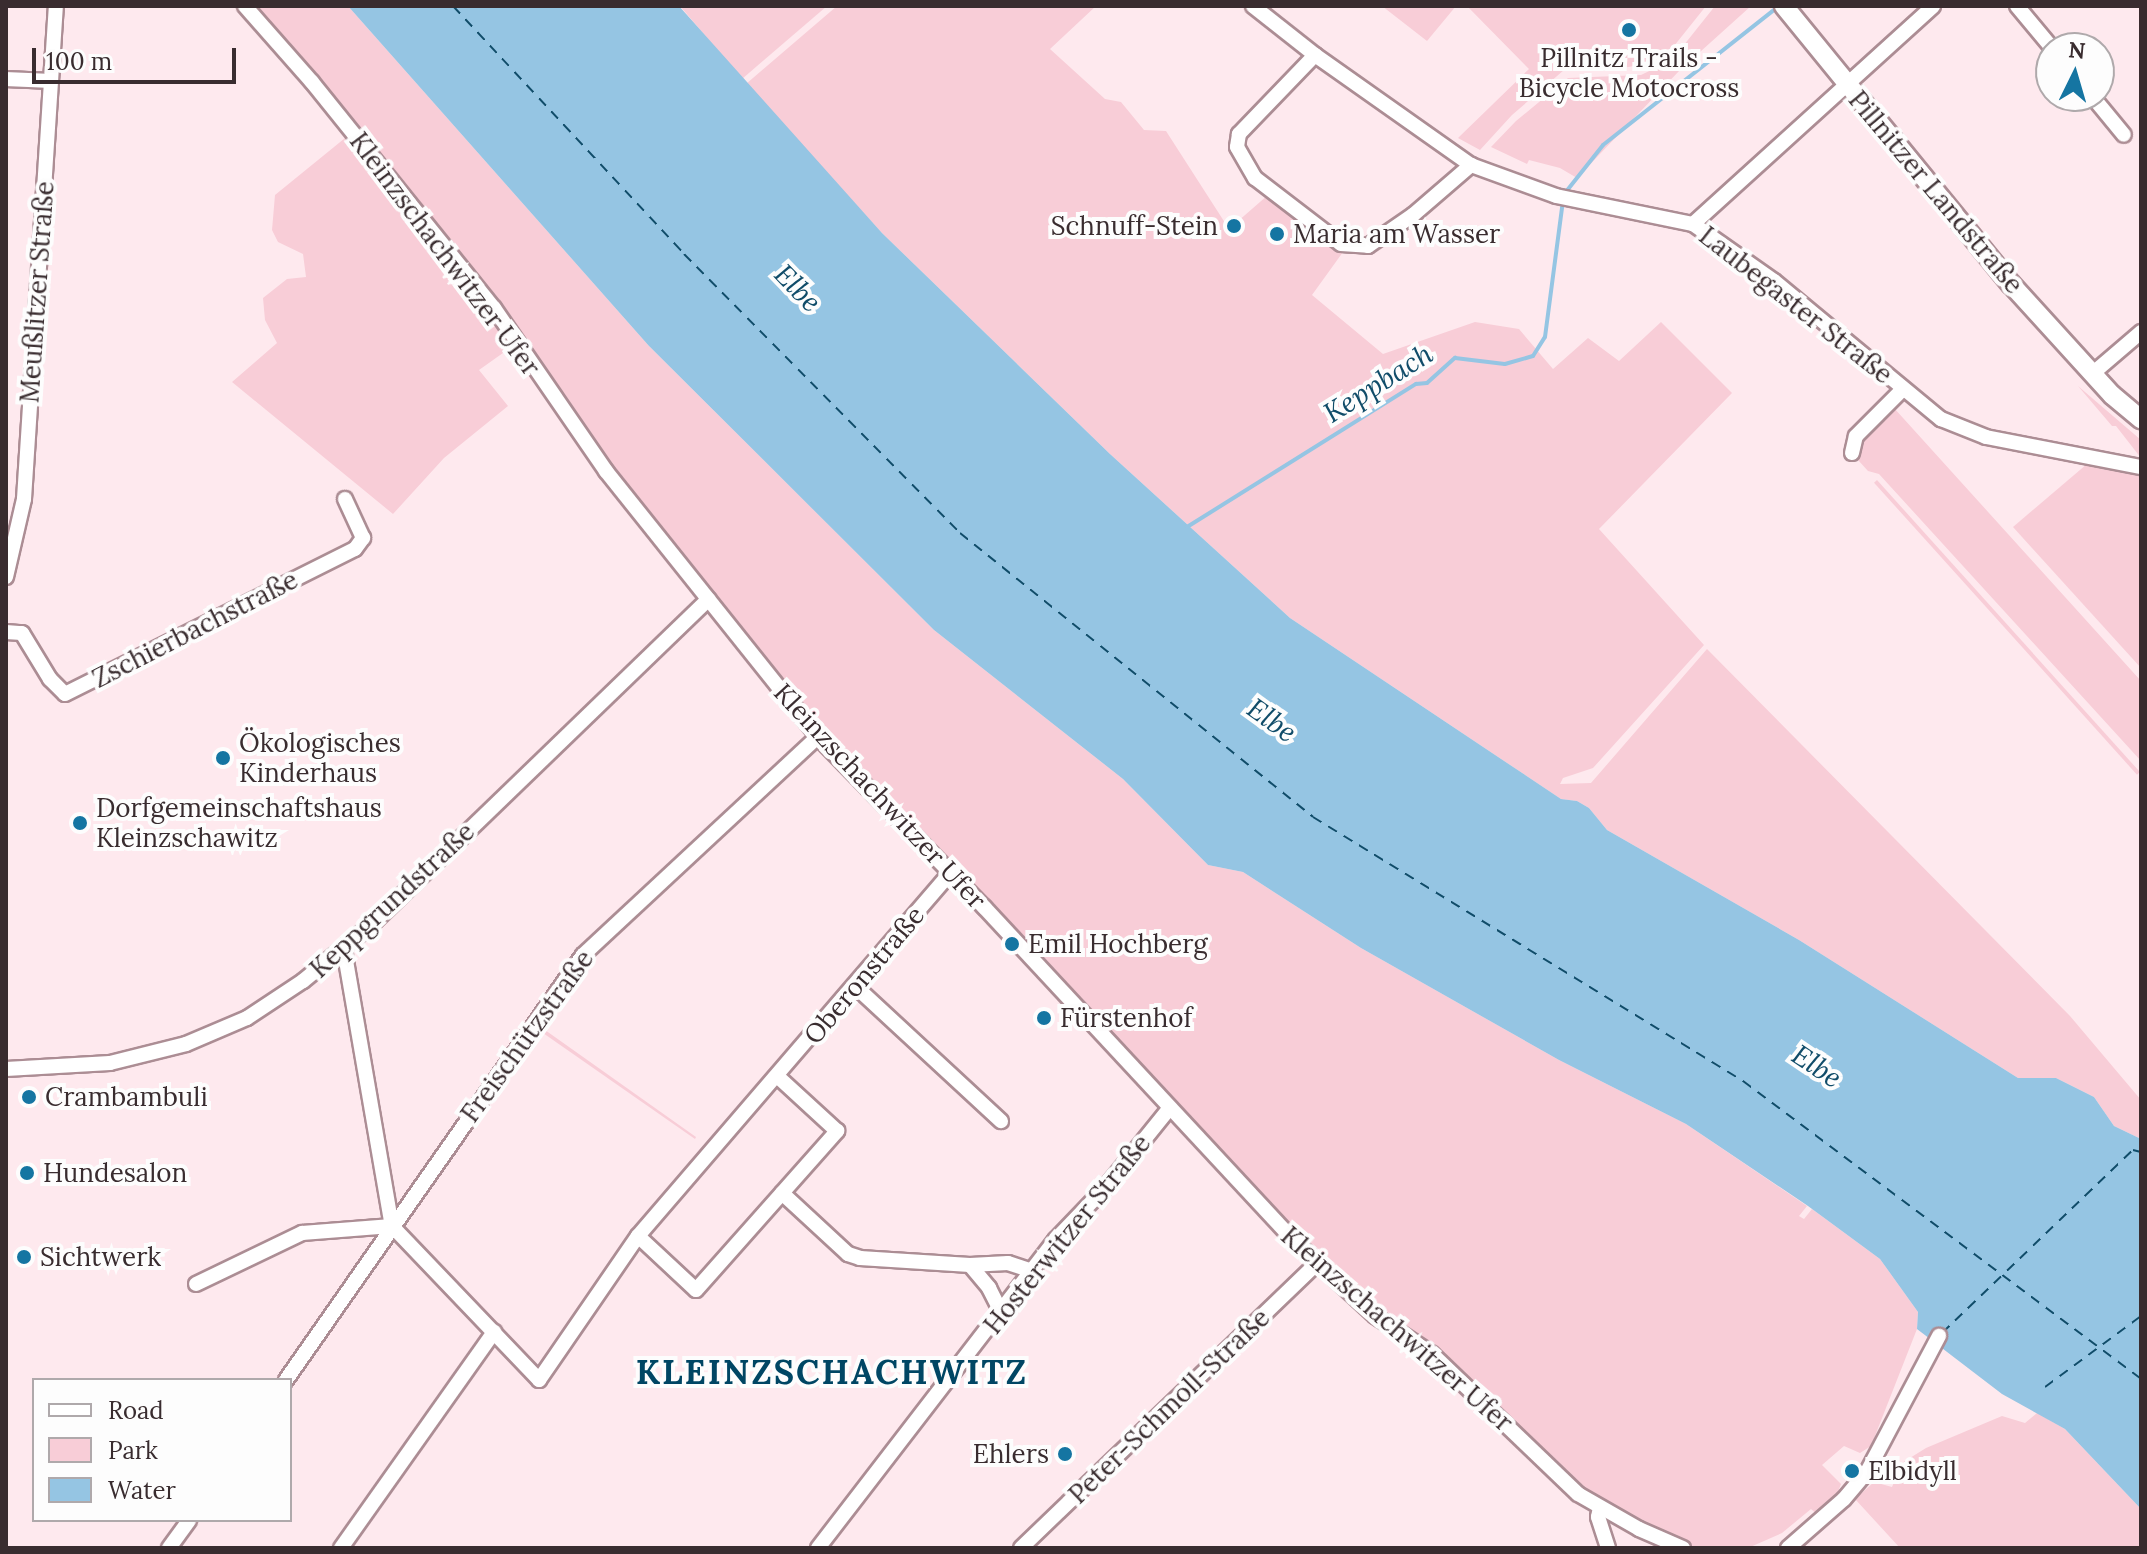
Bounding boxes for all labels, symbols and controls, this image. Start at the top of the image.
marker: Pillnitz Trails - Bicycle Motocross [1620,21,1638,39]
scale bar [36,32,240,82]
north arrow [2035,32,2115,112]
text: N [2067,35,2087,65]
place label: Pillnitz Trails - Bicycle Motocross [1519,42,1739,104]
text: 100 m [46,46,112,77]
street label: Pillnitzer Landstraße [1842,84,2030,300]
street label: Kleinzschachwitzer Ufer [343,126,547,382]
street label: Meußlitzer Straße [14,180,60,404]
place label: Schnuff-Stein [1051,210,1218,242]
marker: Schnuff-Stein [1225,217,1243,235]
place label: Maria am Wasser [1293,218,1500,250]
street label: Laubegaster Straße [1693,220,1899,390]
marker: Maria am Wasser [1268,225,1286,243]
water label: Elbe [768,257,828,319]
water label: Keppbach [1317,336,1439,430]
street label: Zschierbachstraße [87,564,303,694]
street label: Kleinzschachwitzer Ufer [767,677,993,915]
water label: Elbe [1241,691,1303,749]
place label: Ökologisches Kinderhaus [239,727,401,788]
marker: Ökologisches Kinderhaus [214,749,232,767]
place label: Dorfgemeinschaftshaus Kleinzschawitz [96,792,382,854]
marker: Dorfgemeinschaftshaus Kleinzschawitz [71,814,89,832]
street label: Keppgrundstraße [303,816,481,984]
street label: Oberonstraße [797,900,931,1050]
place label: Emil Hochberg [1028,928,1208,960]
marker: Emil Hochberg [1003,935,1021,953]
street label: Freischützstraße [454,944,600,1128]
place label: Fürstenhof [1060,1002,1192,1034]
marker: Fürstenhof [1035,1009,1053,1027]
water label: Elbe [1786,1037,1848,1095]
place label: Crambambuli [45,1081,208,1113]
marker: Crambambuli [20,1088,38,1106]
street label: Hosterwitzer Straße [977,1128,1157,1340]
place label: Hundesalon [43,1157,187,1189]
marker: Hundesalon [18,1164,36,1182]
street label: Kleinzschachwitzer Ufer [1275,1220,1519,1438]
place label: Sichtwerk [40,1241,161,1273]
marker: Sichtwerk [15,1248,33,1266]
street label: Peter-Schmoll-Straße [1062,1302,1276,1510]
district label: KLEINZSCHACHWITZ [636,1352,1028,1392]
legend [32,1378,292,1522]
text: Road [108,1395,164,1426]
text: Park [108,1435,158,1466]
place label: Ehlers [973,1438,1049,1470]
marker: Ehlers [1056,1445,1074,1463]
place label: Elbidyll [1868,1455,1957,1487]
marker: Elbidyll [1843,1462,1861,1480]
text: Water [108,1475,176,1506]

